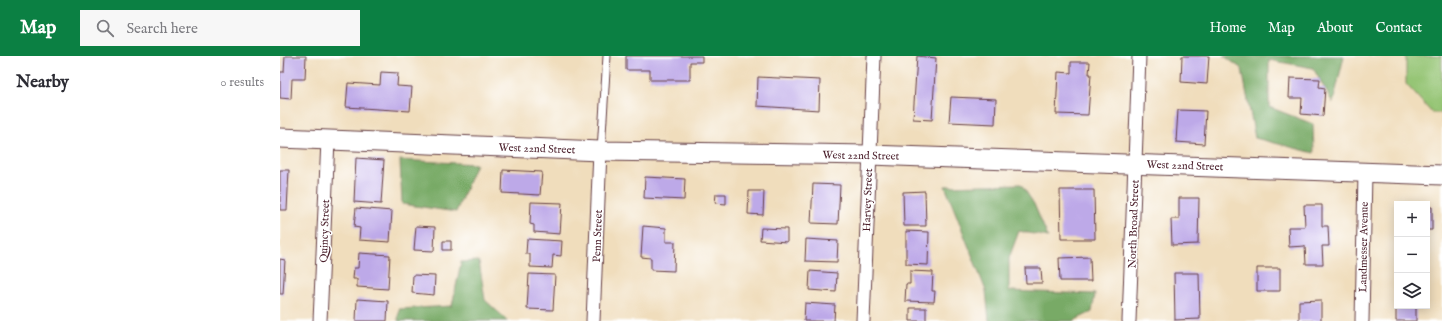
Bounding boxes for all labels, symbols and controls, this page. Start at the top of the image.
search box [80,10,360,46]
text: Map [20,16,56,40]
icon: search [94,17,116,39]
text: Search here [126,19,198,38]
text: Home [1210,19,1246,37]
text: Map [1268,19,1295,37]
text: About [1317,19,1353,37]
text: Contact [1375,19,1422,37]
text: Nearby [16,72,69,93]
text: 0 results [220,74,264,91]
street label: West 22nd Street [498,141,576,157]
street label: West 22nd Street [822,148,900,164]
street label: West 22nd Street [1146,158,1224,174]
street label: Harvey Street [860,168,876,232]
street label: North Broad Street [1125,179,1143,269]
street label: Quincy Street [317,199,333,263]
map controls [1394,201,1430,309]
button: + [1394,201,1430,237]
street label: Landmesser Avenue [1356,202,1372,292]
street label: Penn Street [590,209,606,263]
button: − [1394,237,1430,273]
button: layers [1394,273,1430,309]

